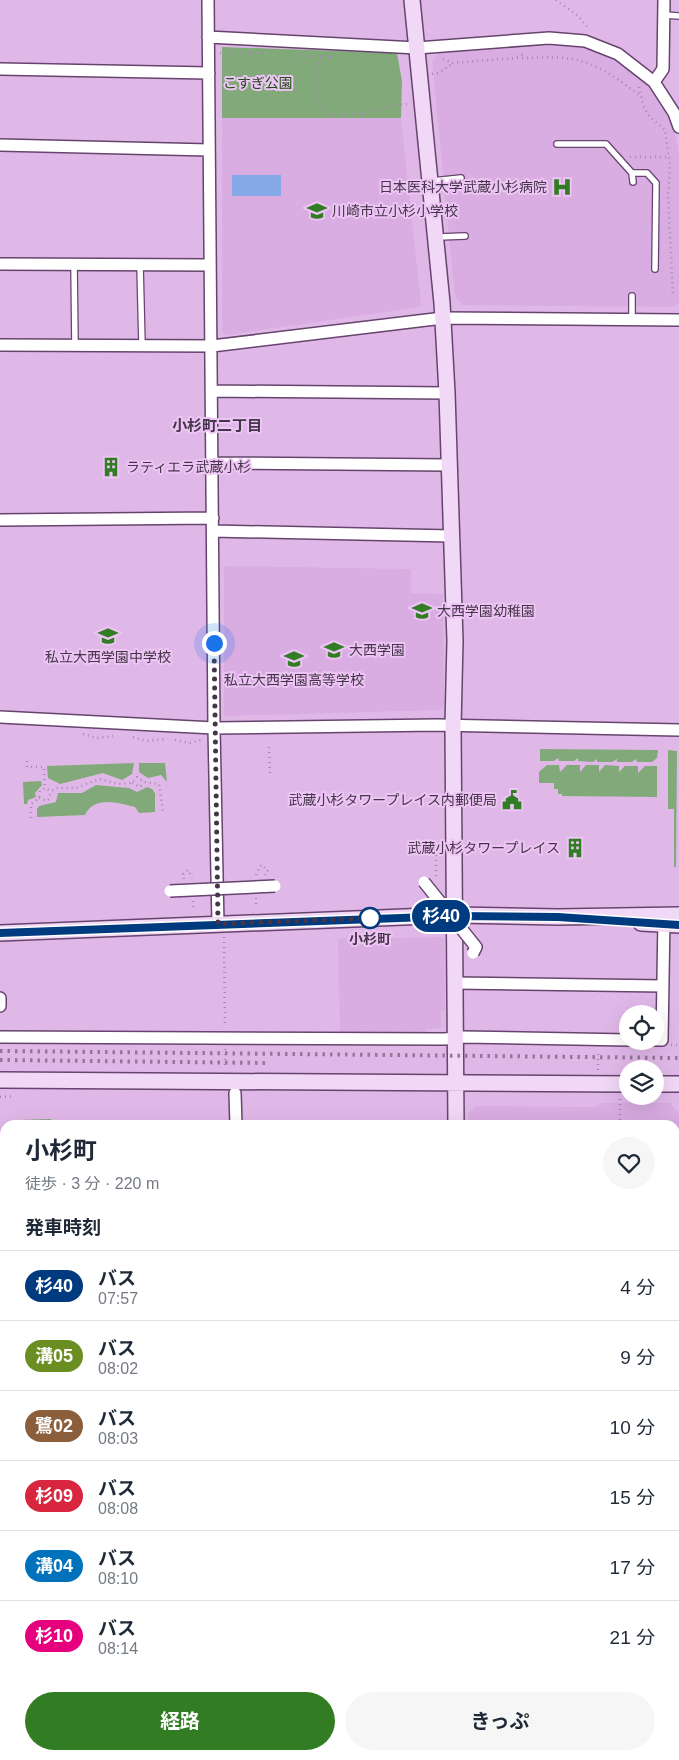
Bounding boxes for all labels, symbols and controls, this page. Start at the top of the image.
park label: こすぎ公園 [223,75,293,91]
hospital icon: 日本医科大学武蔵小杉病院 [551,176,573,198]
place label: 日本医科大学武蔵小杉病院 [379,179,547,195]
school or university icon: 川崎市立小杉小学校 [306,200,328,222]
place label: 川崎市立小杉小学校 [332,203,458,219]
district label: 小杉町二丁目 [172,417,262,434]
building icon: ラティエラ武蔵小杉 [100,456,122,478]
place label: ラティエラ武蔵小杉 [126,459,251,475]
school or university icon: 大西学園幼稚園 [411,600,433,622]
place label: 大西学園幼稚園 [437,603,535,619]
school or university icon: 私立大西学園中学校 [97,625,119,647]
your location [202,631,227,656]
school or university icon: 大西学園 [323,639,345,661]
place label: 大西学園 [349,642,405,658]
school or university icon: 私立大西学園高等学校 [283,648,305,670]
place label: 私立大西学園中学校 [45,649,171,665]
place label: 私立大西学園高等学校 [224,672,364,688]
public building icon: 武蔵小杉タワープレイス内郵便局 [501,789,523,811]
place label: 武蔵小杉タワープレイス内郵便局 [288,792,497,808]
building icon: 武蔵小杉タワープレイス [564,837,586,859]
place label: 武蔵小杉タワープレイス [407,840,560,856]
line badge: 杉40 [412,900,470,932]
text: 杉40 [422,906,460,926]
marker: 小杉町 [359,907,381,929]
place label: 小杉町 [349,931,391,947]
map controls [619,1005,664,1105]
button: locate [619,1005,664,1050]
button: layers [619,1060,664,1105]
text: 小杉町 [25,1137,97,1164]
button: heart [603,1137,655,1189]
text: 徒歩 · 3 分 · 220 m [25,1175,159,1192]
text: 発車時刻 [25,1217,101,1238]
text: バス [98,1268,136,1289]
text: 杉40 [35,1276,73,1296]
text: 4 分 [620,1277,655,1298]
text: 07:57 [98,1290,138,1307]
text: バス [98,1338,136,1359]
text: 溝05 [35,1346,73,1366]
text: 9 分 [620,1347,655,1368]
text: 08:02 [98,1360,138,1377]
text: バス [98,1408,136,1429]
text: 鷺02 [35,1416,73,1436]
text: 10 分 [610,1417,655,1438]
text: 08:03 [98,1430,138,1447]
text: バス [98,1478,136,1499]
text: 杉09 [35,1486,73,1506]
text: 15 分 [610,1487,655,1508]
text: 08:08 [98,1500,138,1517]
text: バス [98,1548,136,1569]
text: 溝04 [35,1556,73,1576]
text: 17 分 [610,1557,655,1578]
text: 08:10 [98,1570,138,1587]
text: バス [98,1618,136,1639]
text: 杉10 [35,1626,73,1646]
text: 21 分 [610,1627,655,1648]
text: 08:14 [98,1640,138,1657]
button: 経路 [25,1692,335,1750]
button: きっぷ [345,1692,655,1750]

